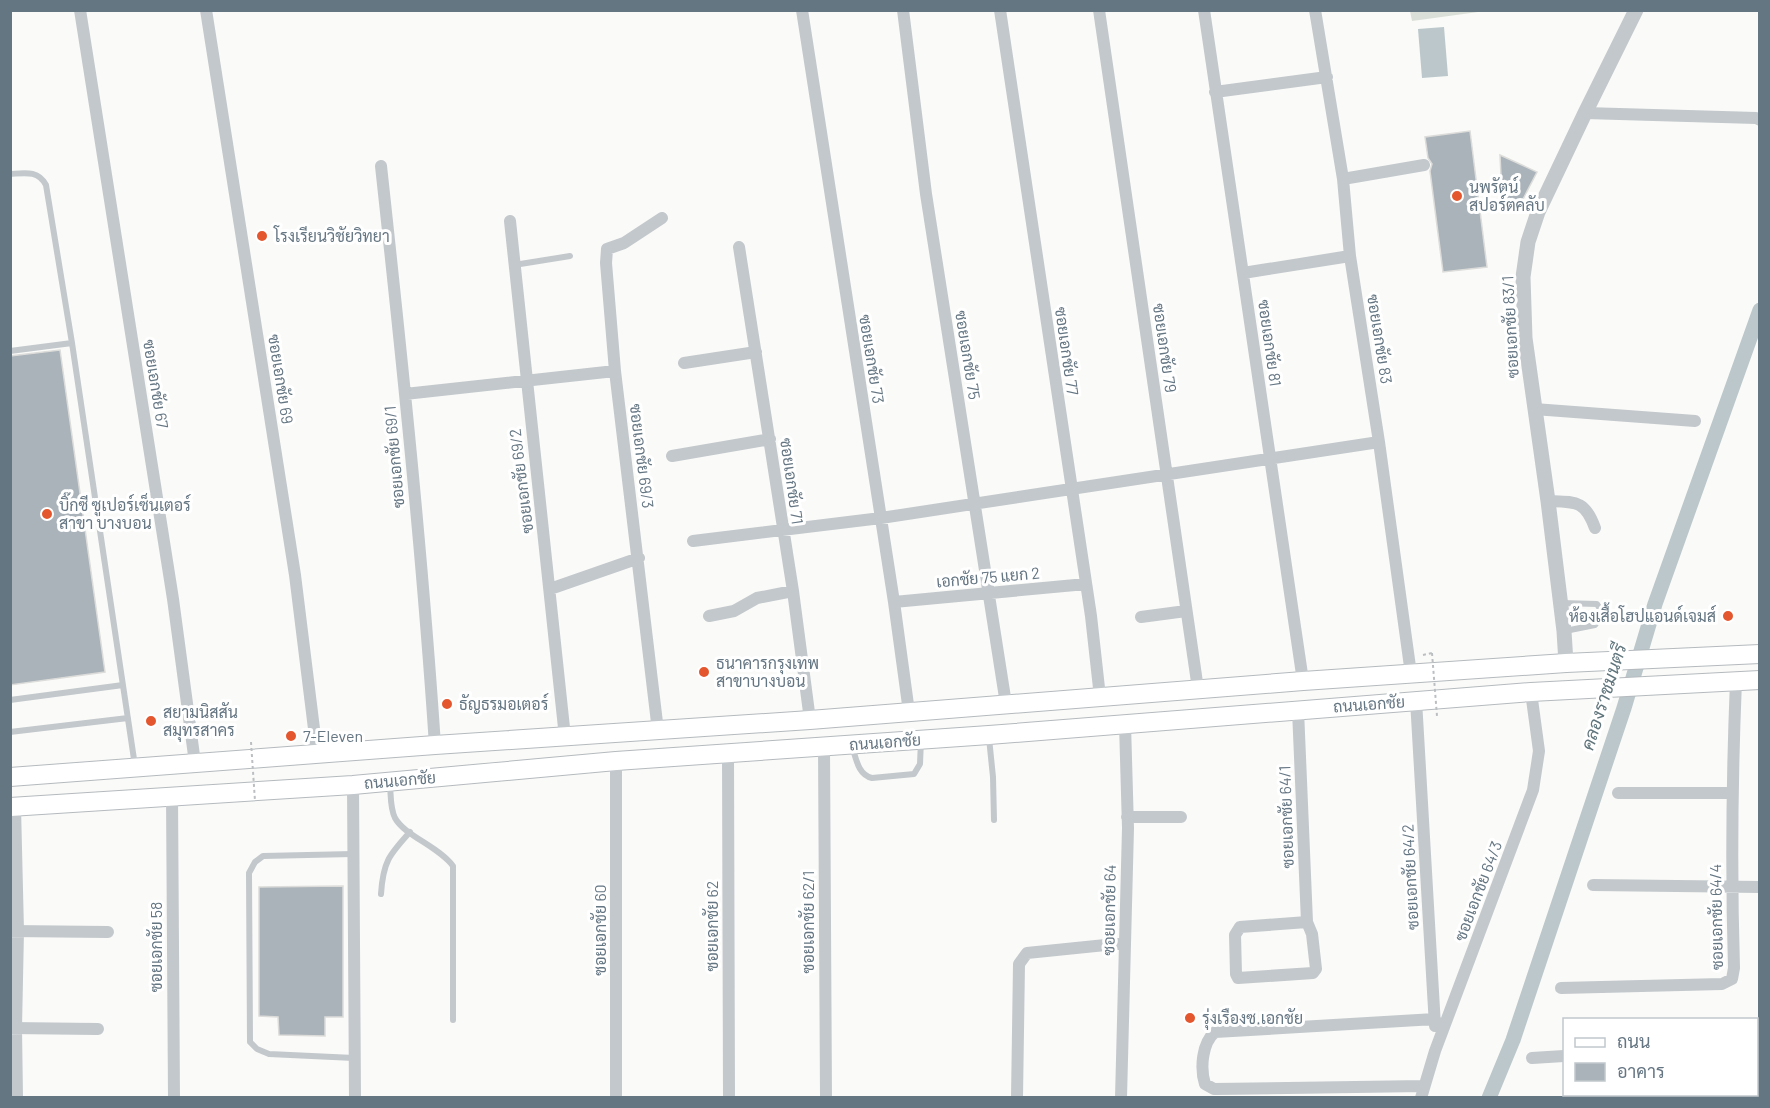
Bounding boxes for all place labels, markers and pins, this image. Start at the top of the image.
place label: นพรัตน์ สปอร์ตคลับ [1469,175,1545,214]
marker: นพรัตน์ สปอร์ตคลับ [1450,189,1464,203]
place label: โรงเรียนวิชัยวิทยา [273,225,390,245]
marker: โรงเรียนวิชัยวิทยา [255,229,269,243]
place label: บิ๊กซี ซูเปอร์เซ็นเตอร์ สาขา บางบอน [59,492,191,532]
marker: บิ๊กซี ซูเปอร์เซ็นเตอร์ สาขา บางบอน [40,507,54,521]
place label: ห้องเสื้อโฮปแอนด์เจมส์ [1569,602,1716,625]
marker: ห้องเสื้อโฮปแอนด์เจมส์ [1721,609,1735,623]
place label: ธนาคารกรุงเทพ สาขาบางบอน [716,653,819,690]
marker: ธนาคารกรุงเทพ สาขาบางบอน [697,665,711,679]
place label: ธัญธรมอเตอร์ [459,692,549,714]
marker: ธัญธรมอเตอร์ [440,697,454,711]
place label: สยามนิสสัน สมุทรสาคร [163,702,238,742]
marker: สยามนิสสัน สมุทรสาคร [144,714,158,728]
place label: 7-Eleven [303,726,363,745]
marker: 7-Eleven [284,729,298,743]
place label: รุ่งเรืองซ.เอกชัย [1202,1008,1303,1030]
marker: รุ่งเรืองซ.เอกชัย [1183,1011,1197,1025]

